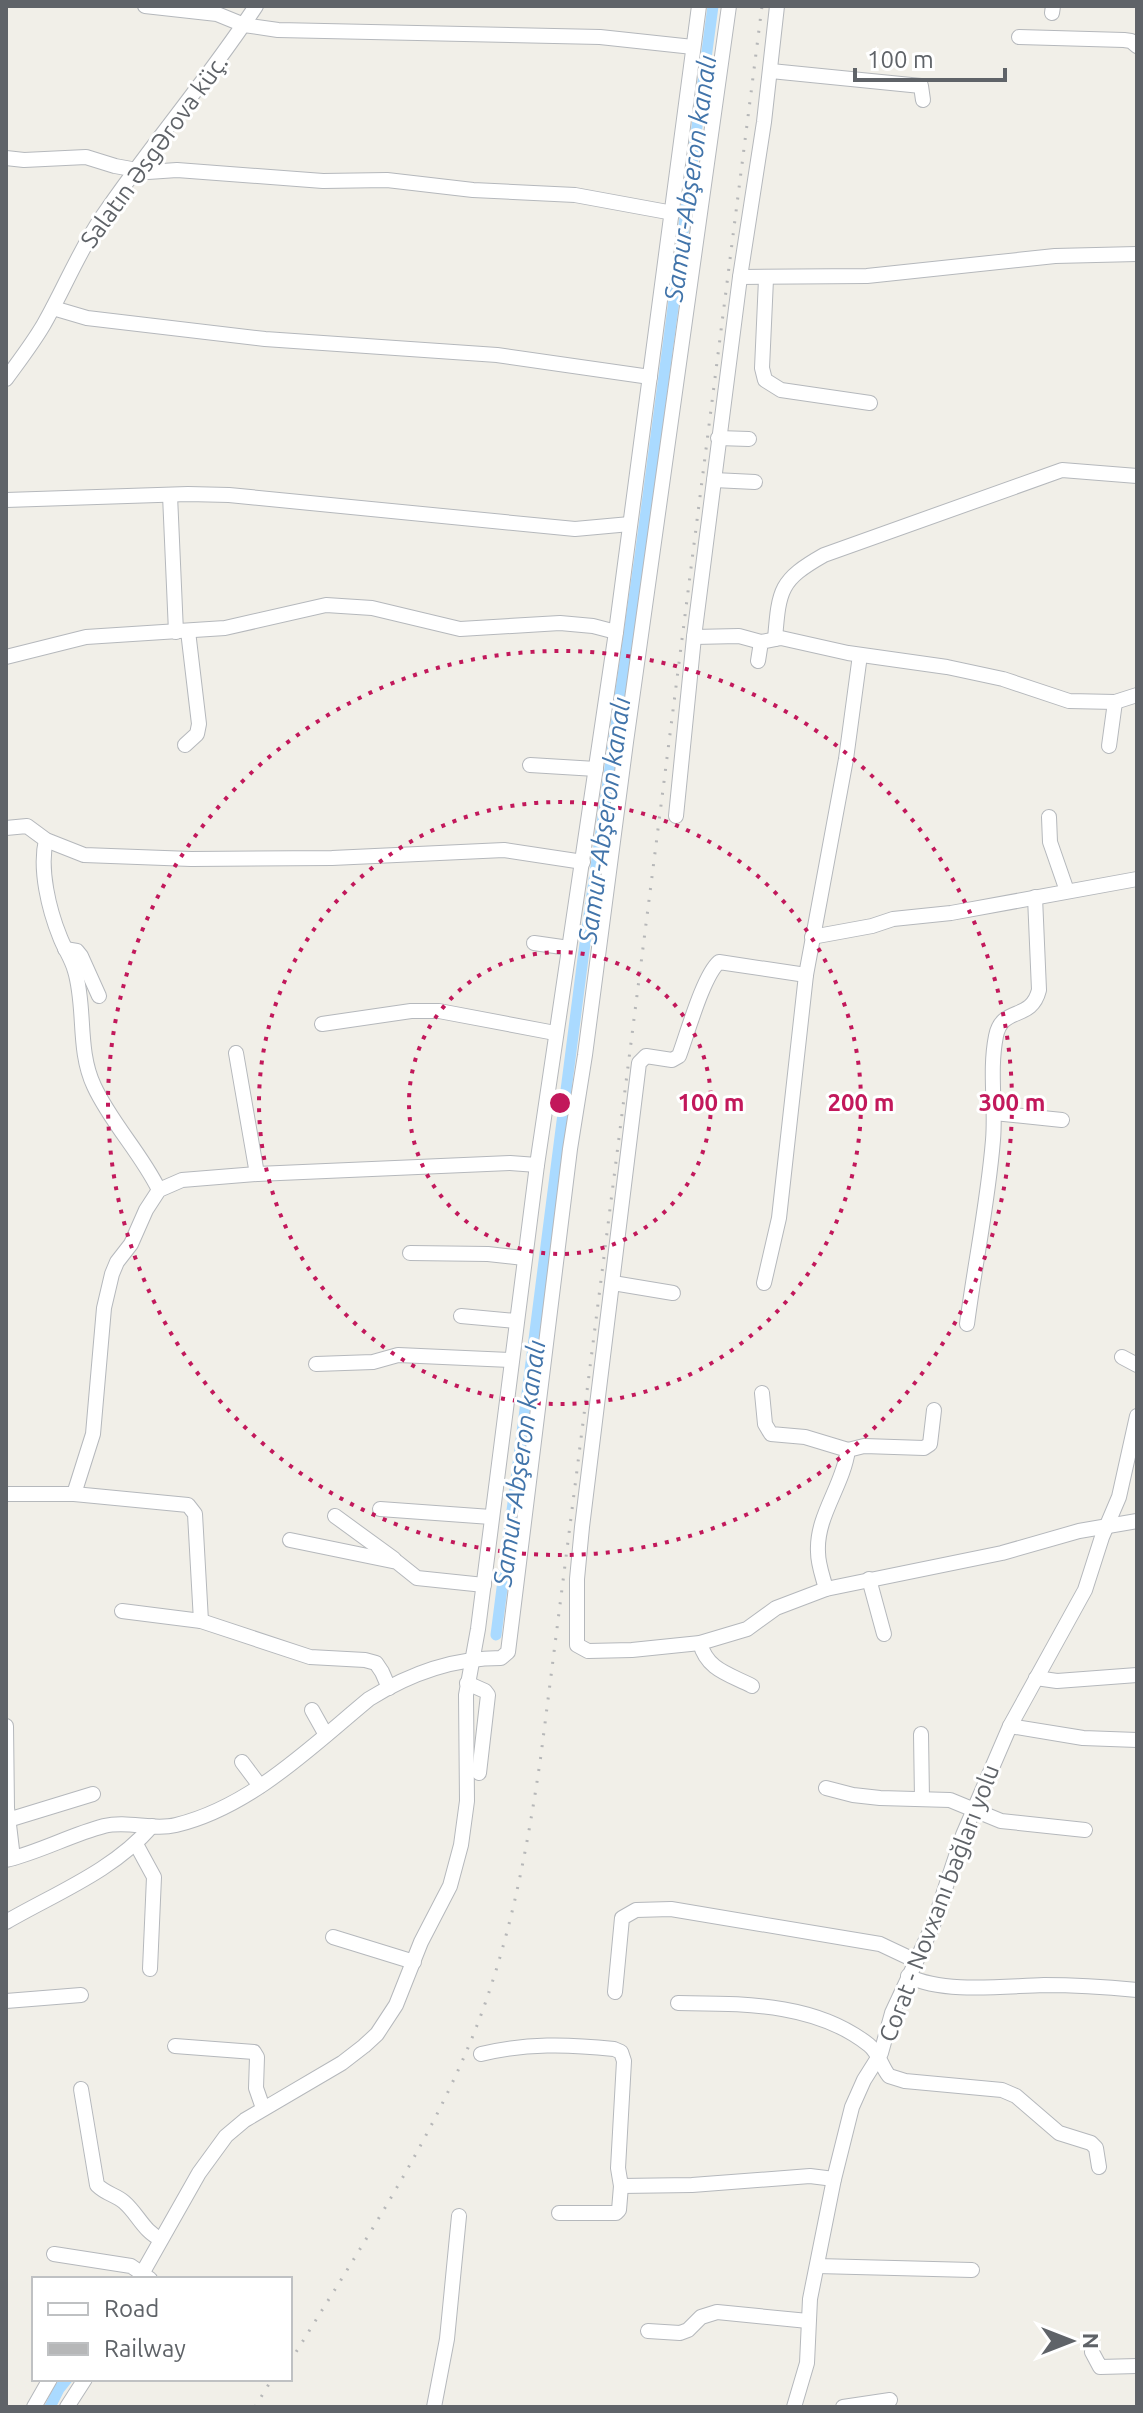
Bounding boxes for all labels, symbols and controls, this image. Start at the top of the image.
scale bar [855,32,1005,82]
text: 100 m [867,46,934,73]
street label: Salatın Əsgərova küç. [75,49,233,253]
water label: Samur-Abşeron kanalı [658,53,722,304]
water label: Samur-Abşeron kanalı [572,695,636,946]
centre of rings [546,1089,574,1117]
text: 100 m [678,1089,744,1116]
text: 200 m [828,1089,894,1116]
text: 300 m [979,1089,1045,1116]
water label: Samur-Abşeron kanalı [487,1338,551,1589]
street label: Corat - Novxanı bağları yolu [874,1760,1004,2046]
legend [32,2277,292,2381]
text: Road [104,2295,159,2322]
north arrow [1031,2301,1111,2381]
text: N [1079,2333,1104,2349]
text: Railway [104,2335,186,2362]

